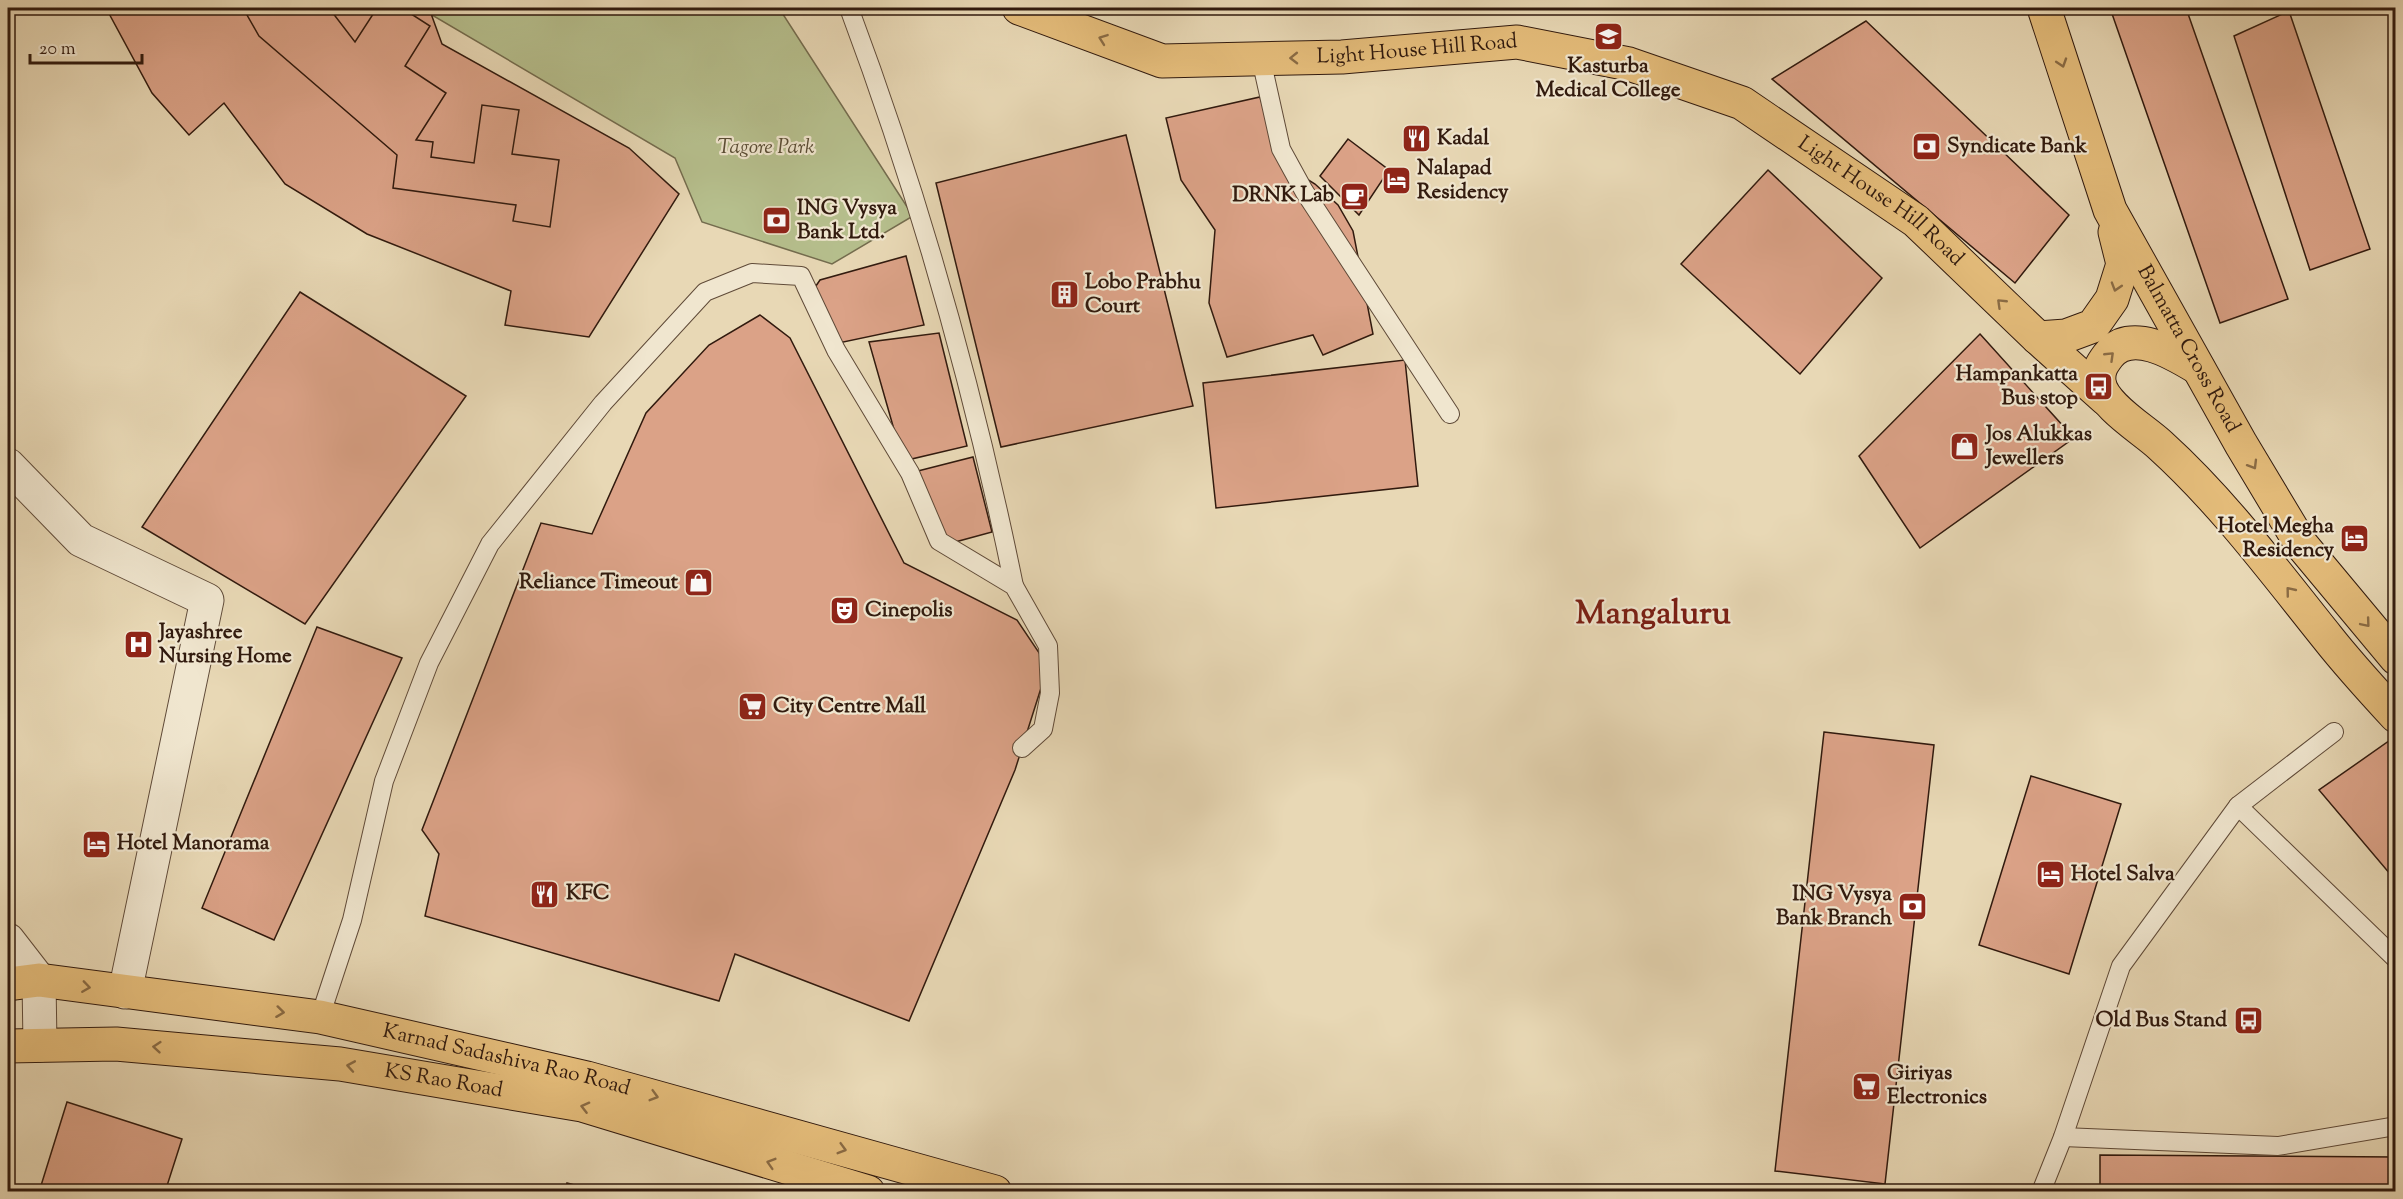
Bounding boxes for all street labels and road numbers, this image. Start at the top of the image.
street label: Light House Hill Road [1316,27,1519,73]
street label: Light House Hill Road [1791,130,1970,274]
street label: Balmatta Cross Road [2129,260,2247,439]
street label: Karnad Sadashiva Rao Road [380,1017,634,1104]
street label: KS Rao Road [382,1057,505,1106]

